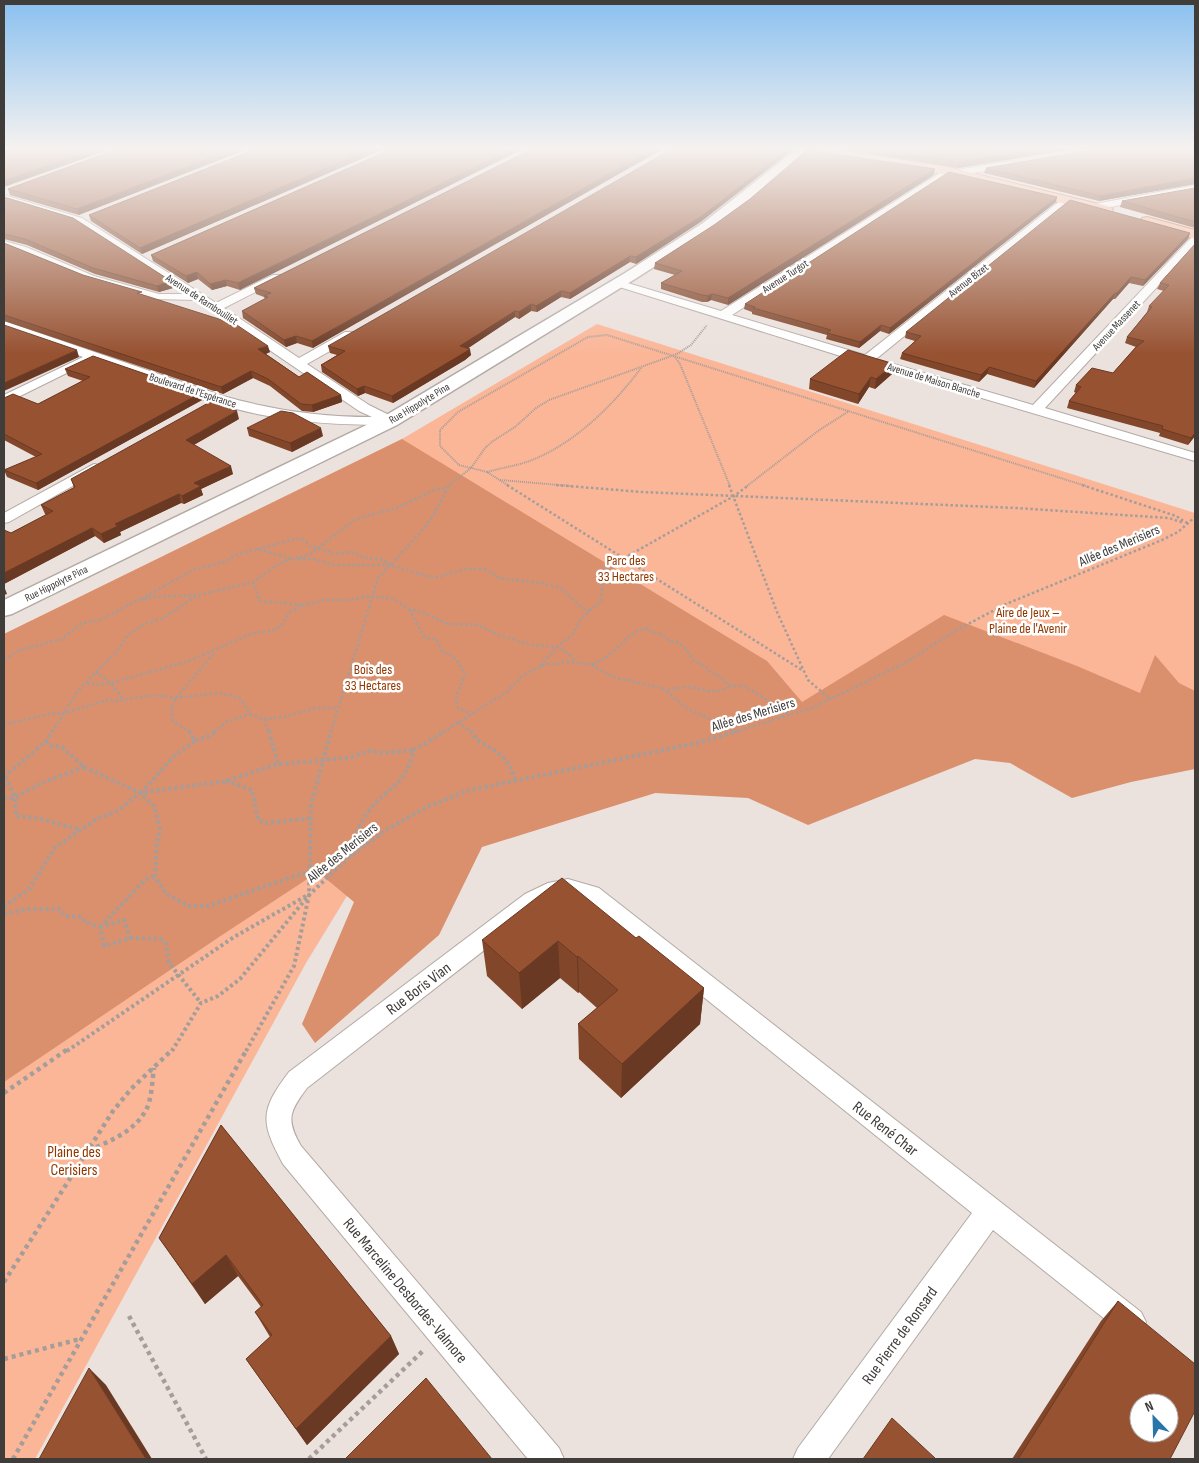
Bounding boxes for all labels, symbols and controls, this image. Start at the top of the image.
street label: Avenue Turgot [759,256,811,297]
street label: Avenue Bizet [945,260,991,301]
street label: Avenue de Rambouillet [162,271,241,328]
street label: Avenue Massenet [1089,297,1143,354]
street label: Avenue de Maison Blanche [885,360,982,401]
street label: Boulevard de l'Espérance [148,370,238,411]
street label: Rue Hippolyte Pina [387,380,452,427]
street label: Allée des Merisiers [1075,521,1162,571]
park label: Parc des 33 Hectares [598,552,654,585]
street label: Rue Hippolyte Pina [23,563,90,604]
park label: Aire de Jeux – Plaine de l'Avenir [989,604,1067,637]
park label: Bois des 33 Hectares [345,661,401,694]
street label: Allée des Merisiers [708,694,797,736]
street label: Allée des Merisiers [303,819,381,887]
street label: Rue Boris Vian [383,959,455,1020]
street label: Rue René Char [849,1098,922,1161]
park label: Plaine des Cerisiers [47,1143,101,1180]
street label: Rue Marceline Desbordes-Valmore [339,1215,471,1367]
street label: Rue Pierre de Ronsard [858,1283,942,1389]
north arrow [1129,1393,1179,1443]
text: N [1142,1397,1156,1416]

